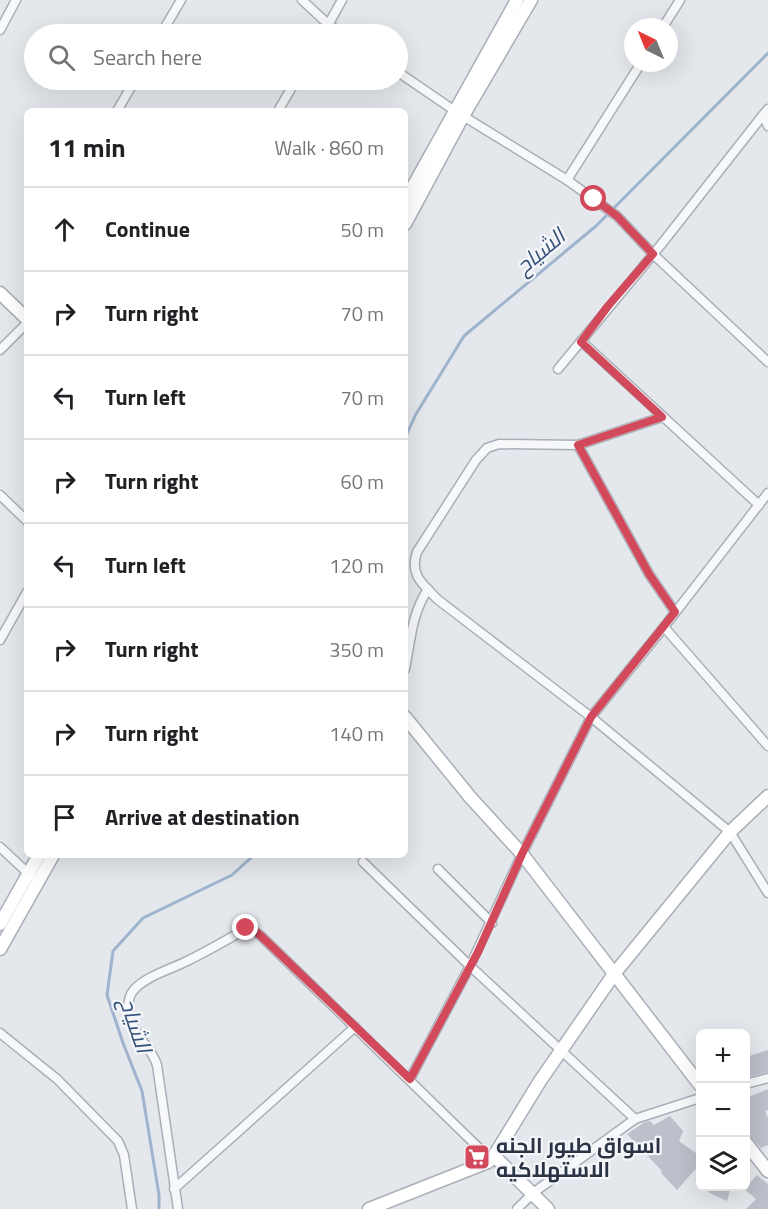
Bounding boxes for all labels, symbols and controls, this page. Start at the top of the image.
north arrow [624,18,678,72]
search box [24,24,408,90]
text: Search here [93,40,202,74]
icon: search [45,41,78,74]
text: 11 min [48,128,126,167]
text: Walk · 860 m [275,132,384,163]
route start [580,185,606,211]
text: Continue [105,212,190,246]
icon: ahead [48,213,81,246]
text: 50 m [340,214,384,245]
water label: الشياح [507,218,574,283]
text: Turn right [105,296,199,330]
icon: right [48,297,81,330]
text: 70 m [340,298,384,329]
text: Turn left [105,380,186,414]
icon: left [48,381,81,414]
text: 70 m [340,382,384,413]
text: Turn right [105,464,199,498]
icon: right [48,465,81,498]
text: 60 m [340,466,384,497]
text: Turn left [105,548,186,582]
icon: left [48,549,81,582]
text: 120 m [329,550,384,581]
text: Turn right [105,632,199,666]
icon: right [48,633,81,666]
text: 350 m [329,634,384,665]
text: Turn right [105,716,199,750]
icon: right [48,717,81,750]
text: 140 m [329,718,384,749]
text: Arrive at destination [105,800,300,834]
icon: arrive [48,801,81,834]
route end [232,914,258,940]
water label: الشياح [110,992,162,1059]
map controls [696,1029,750,1191]
button: + [696,1029,750,1083]
button: − [696,1083,750,1137]
place label: اسواق طيور الجنه الاستهلاكيه [496,1129,661,1185]
button: layers [696,1137,750,1191]
supermarket icon: اسواق طيور الجنه الاستهلاكيه [462,1142,492,1172]

